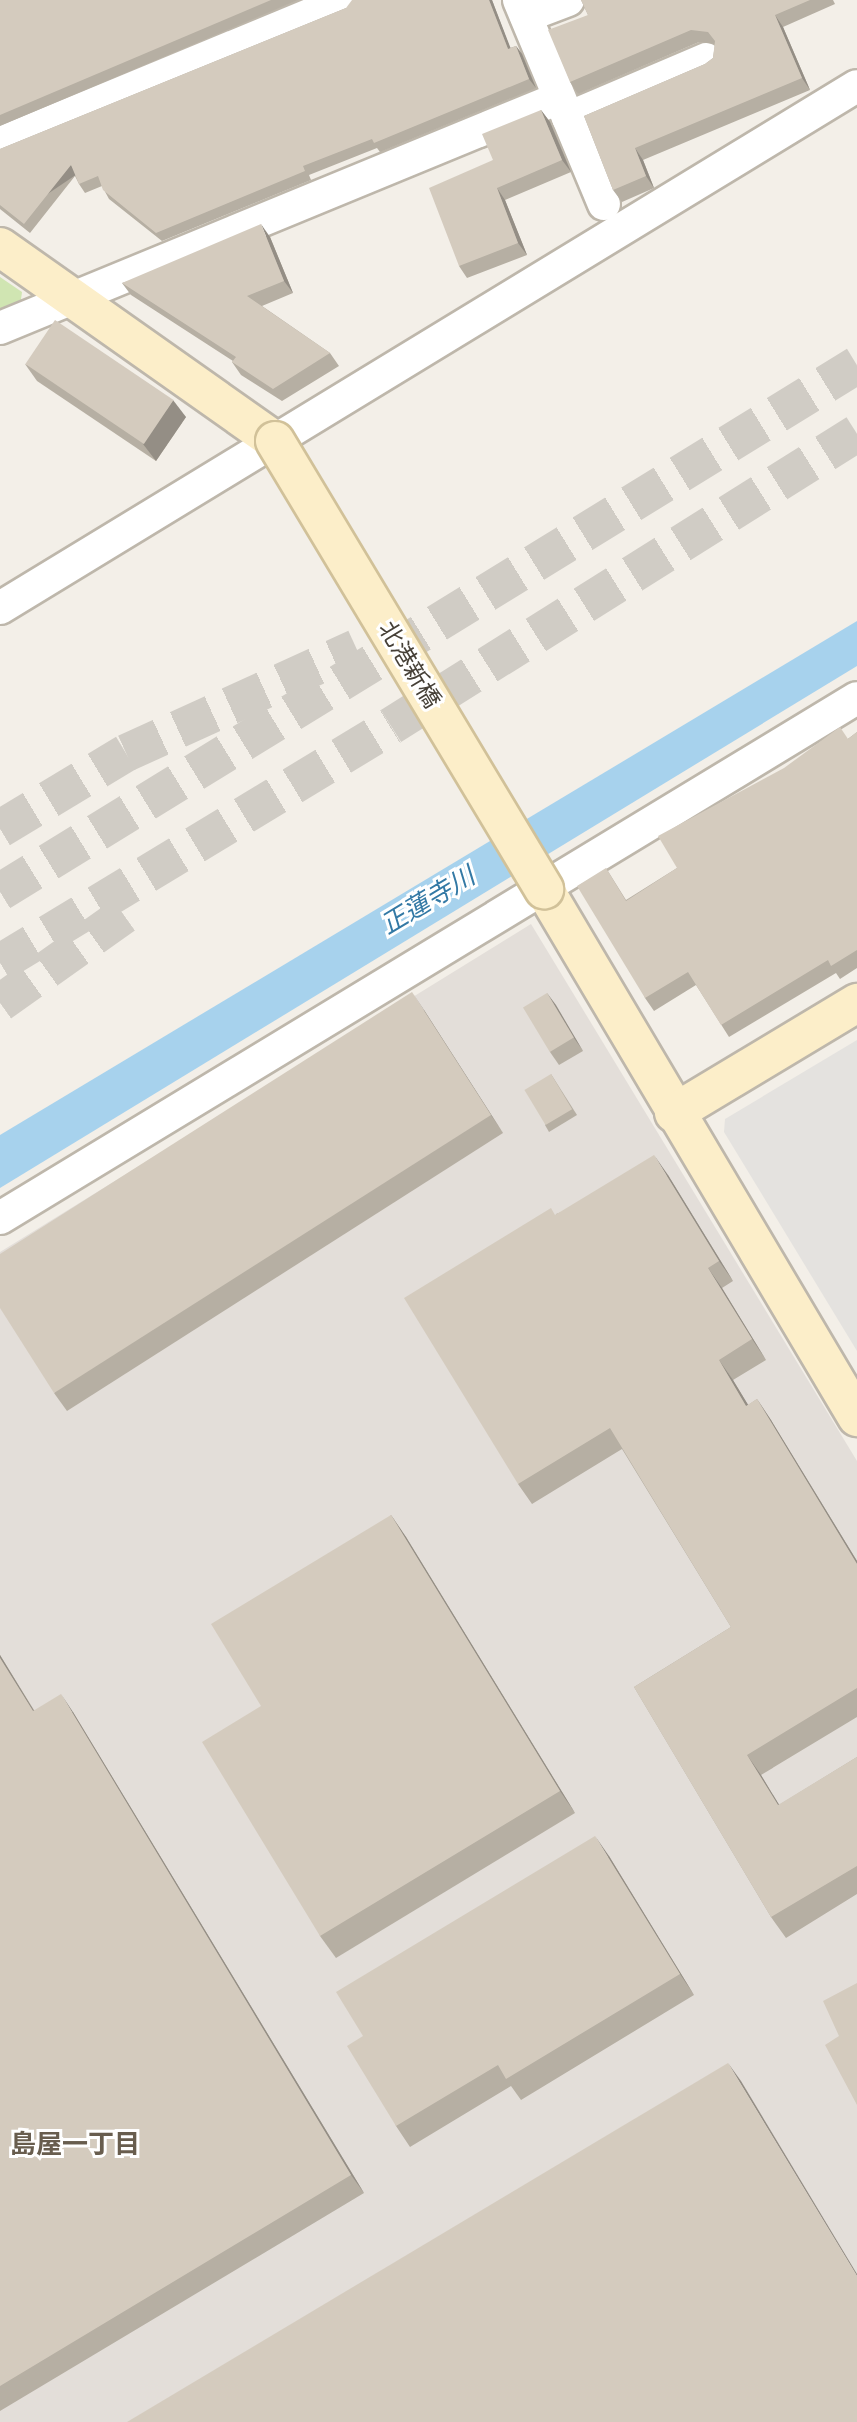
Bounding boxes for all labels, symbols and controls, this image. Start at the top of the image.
street label: 北港新橋 [372,616,446,714]
water label: 正蓮寺川 [375,861,481,941]
district label: 島屋一丁目 [10,2129,140,2161]

